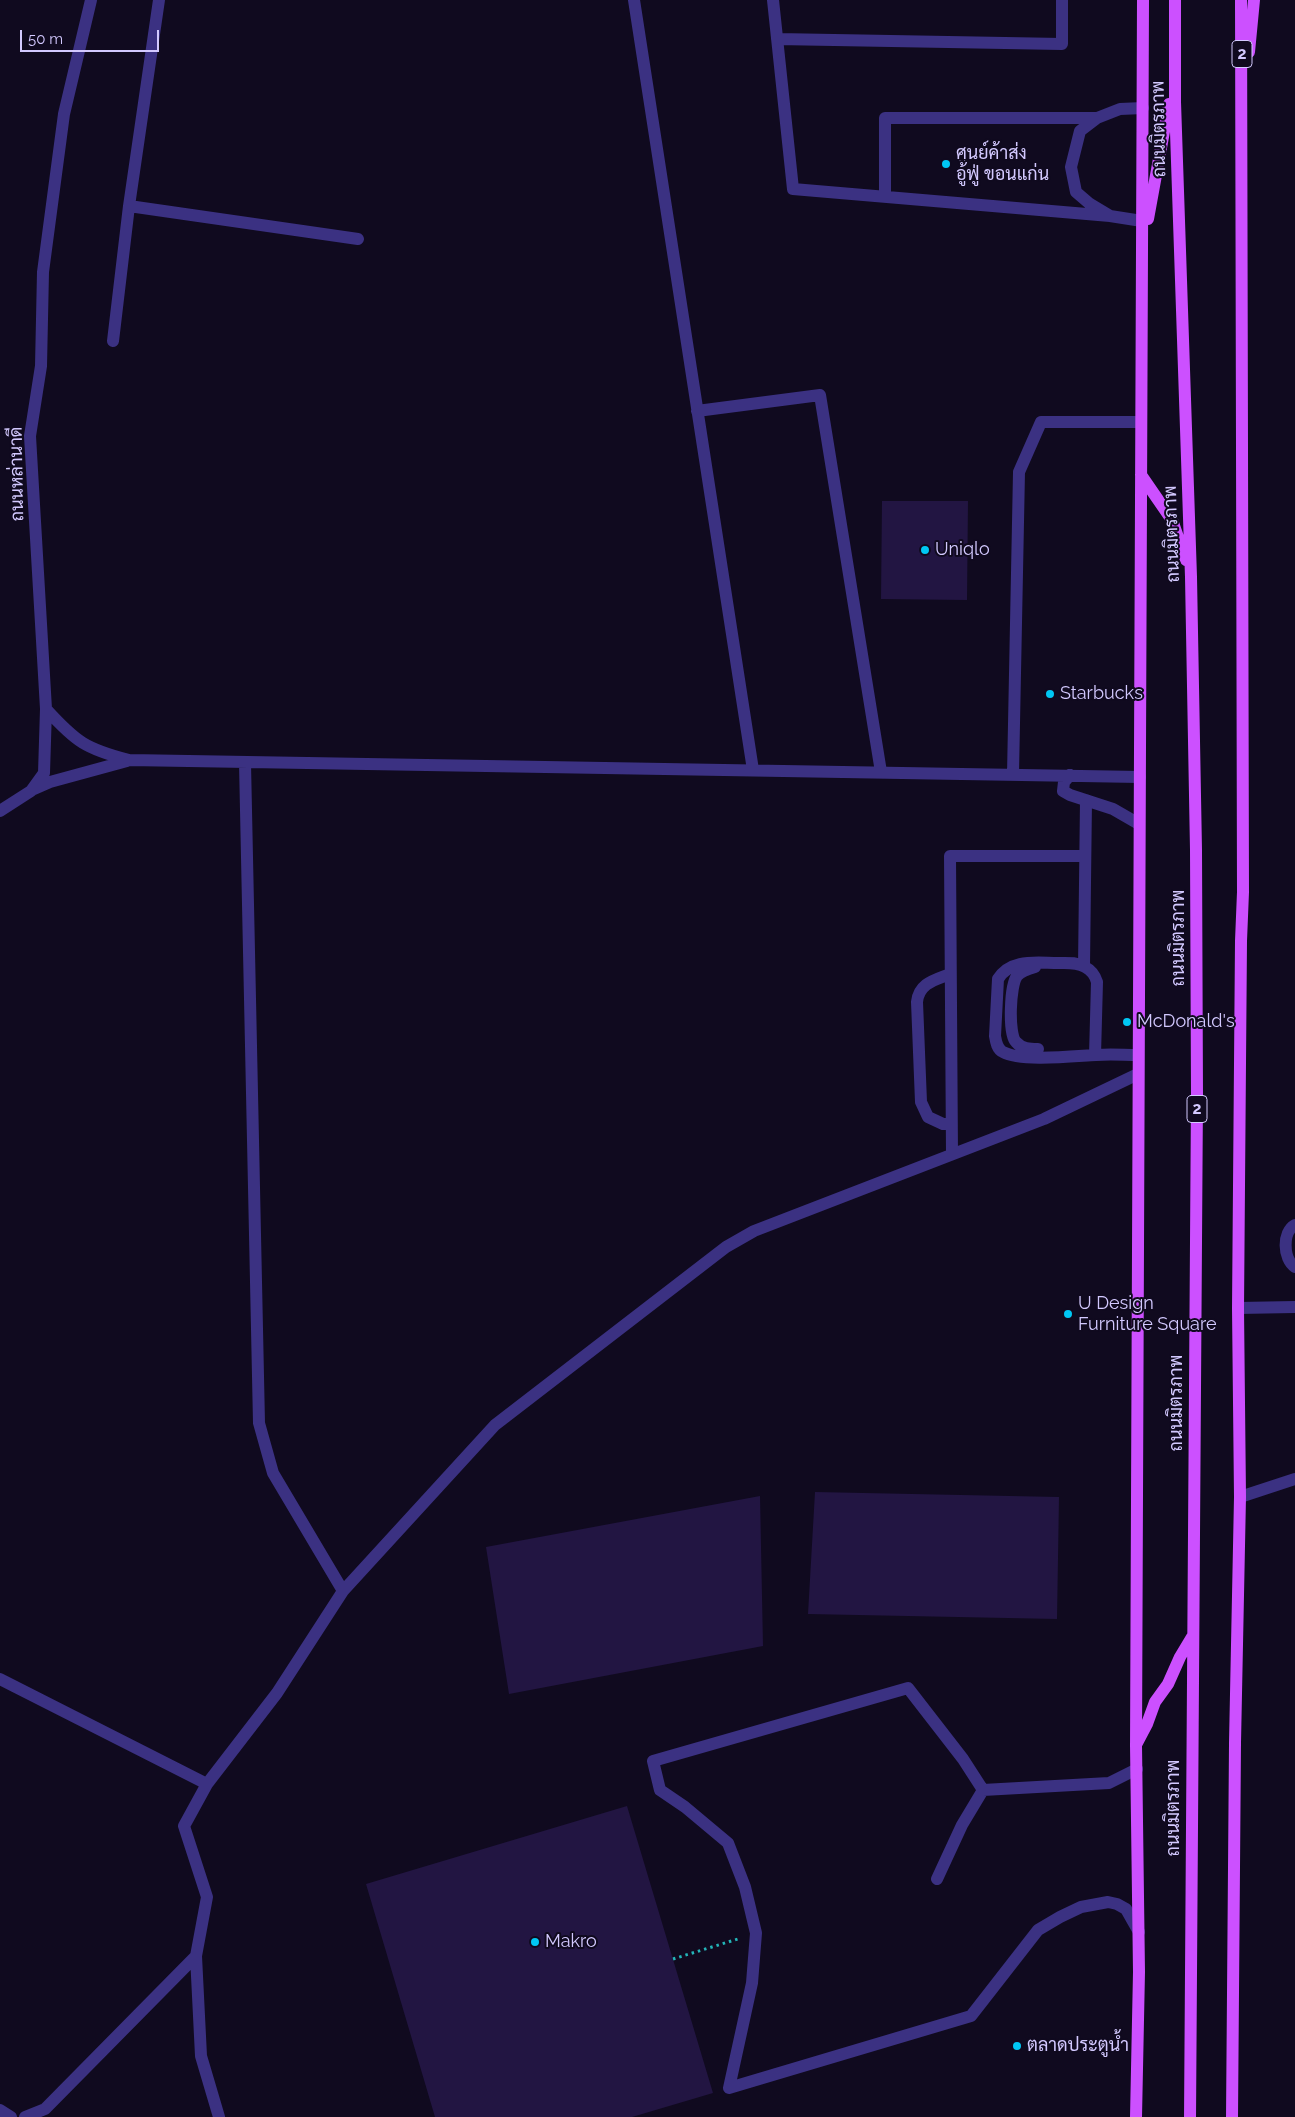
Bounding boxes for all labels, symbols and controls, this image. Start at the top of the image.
scale bar [22,20,161,52]
text: 50 m [28,30,63,48]
road number: 2 [1232,41,1252,68]
street label: ถนนมิตรภาพ [1147,80,1171,178]
place label: ศูนย์ค้าส่ง อู้ฟู่ ขอนแก่น [956,143,1049,186]
marker: ศูนย์ค้าส่ง อู้ฟู่ ขอนแก่น [940,158,952,170]
street label: ถนนหล่านาดี [5,426,29,522]
street label: ถนนมิตรภาพ [1160,485,1184,583]
place label: Uniqlo [935,539,990,561]
marker: Uniqlo [919,544,931,556]
place label: Starbucks [1060,683,1143,705]
marker: Starbucks [1044,688,1056,700]
street label: ถนนมิตรภาพ [1168,890,1190,986]
place label: McDonald's [1137,1011,1235,1033]
marker: McDonald's [1121,1016,1133,1028]
road number: 2 [1187,1096,1207,1122]
place label: U Design Furniture Square [1078,1293,1216,1336]
marker: U Design Furniture Square [1062,1308,1074,1320]
street label: ถนนมิตรภาพ [1166,1355,1188,1451]
street label: ถนนมิตรภาพ [1163,1760,1185,1856]
place label: Makro [545,1931,597,1953]
marker: Makro [529,1936,541,1948]
place label: ตลาดประตูน้ำ [1027,2035,1129,2057]
marker: ตลาดประตูน้ำ [1011,2040,1023,2052]

